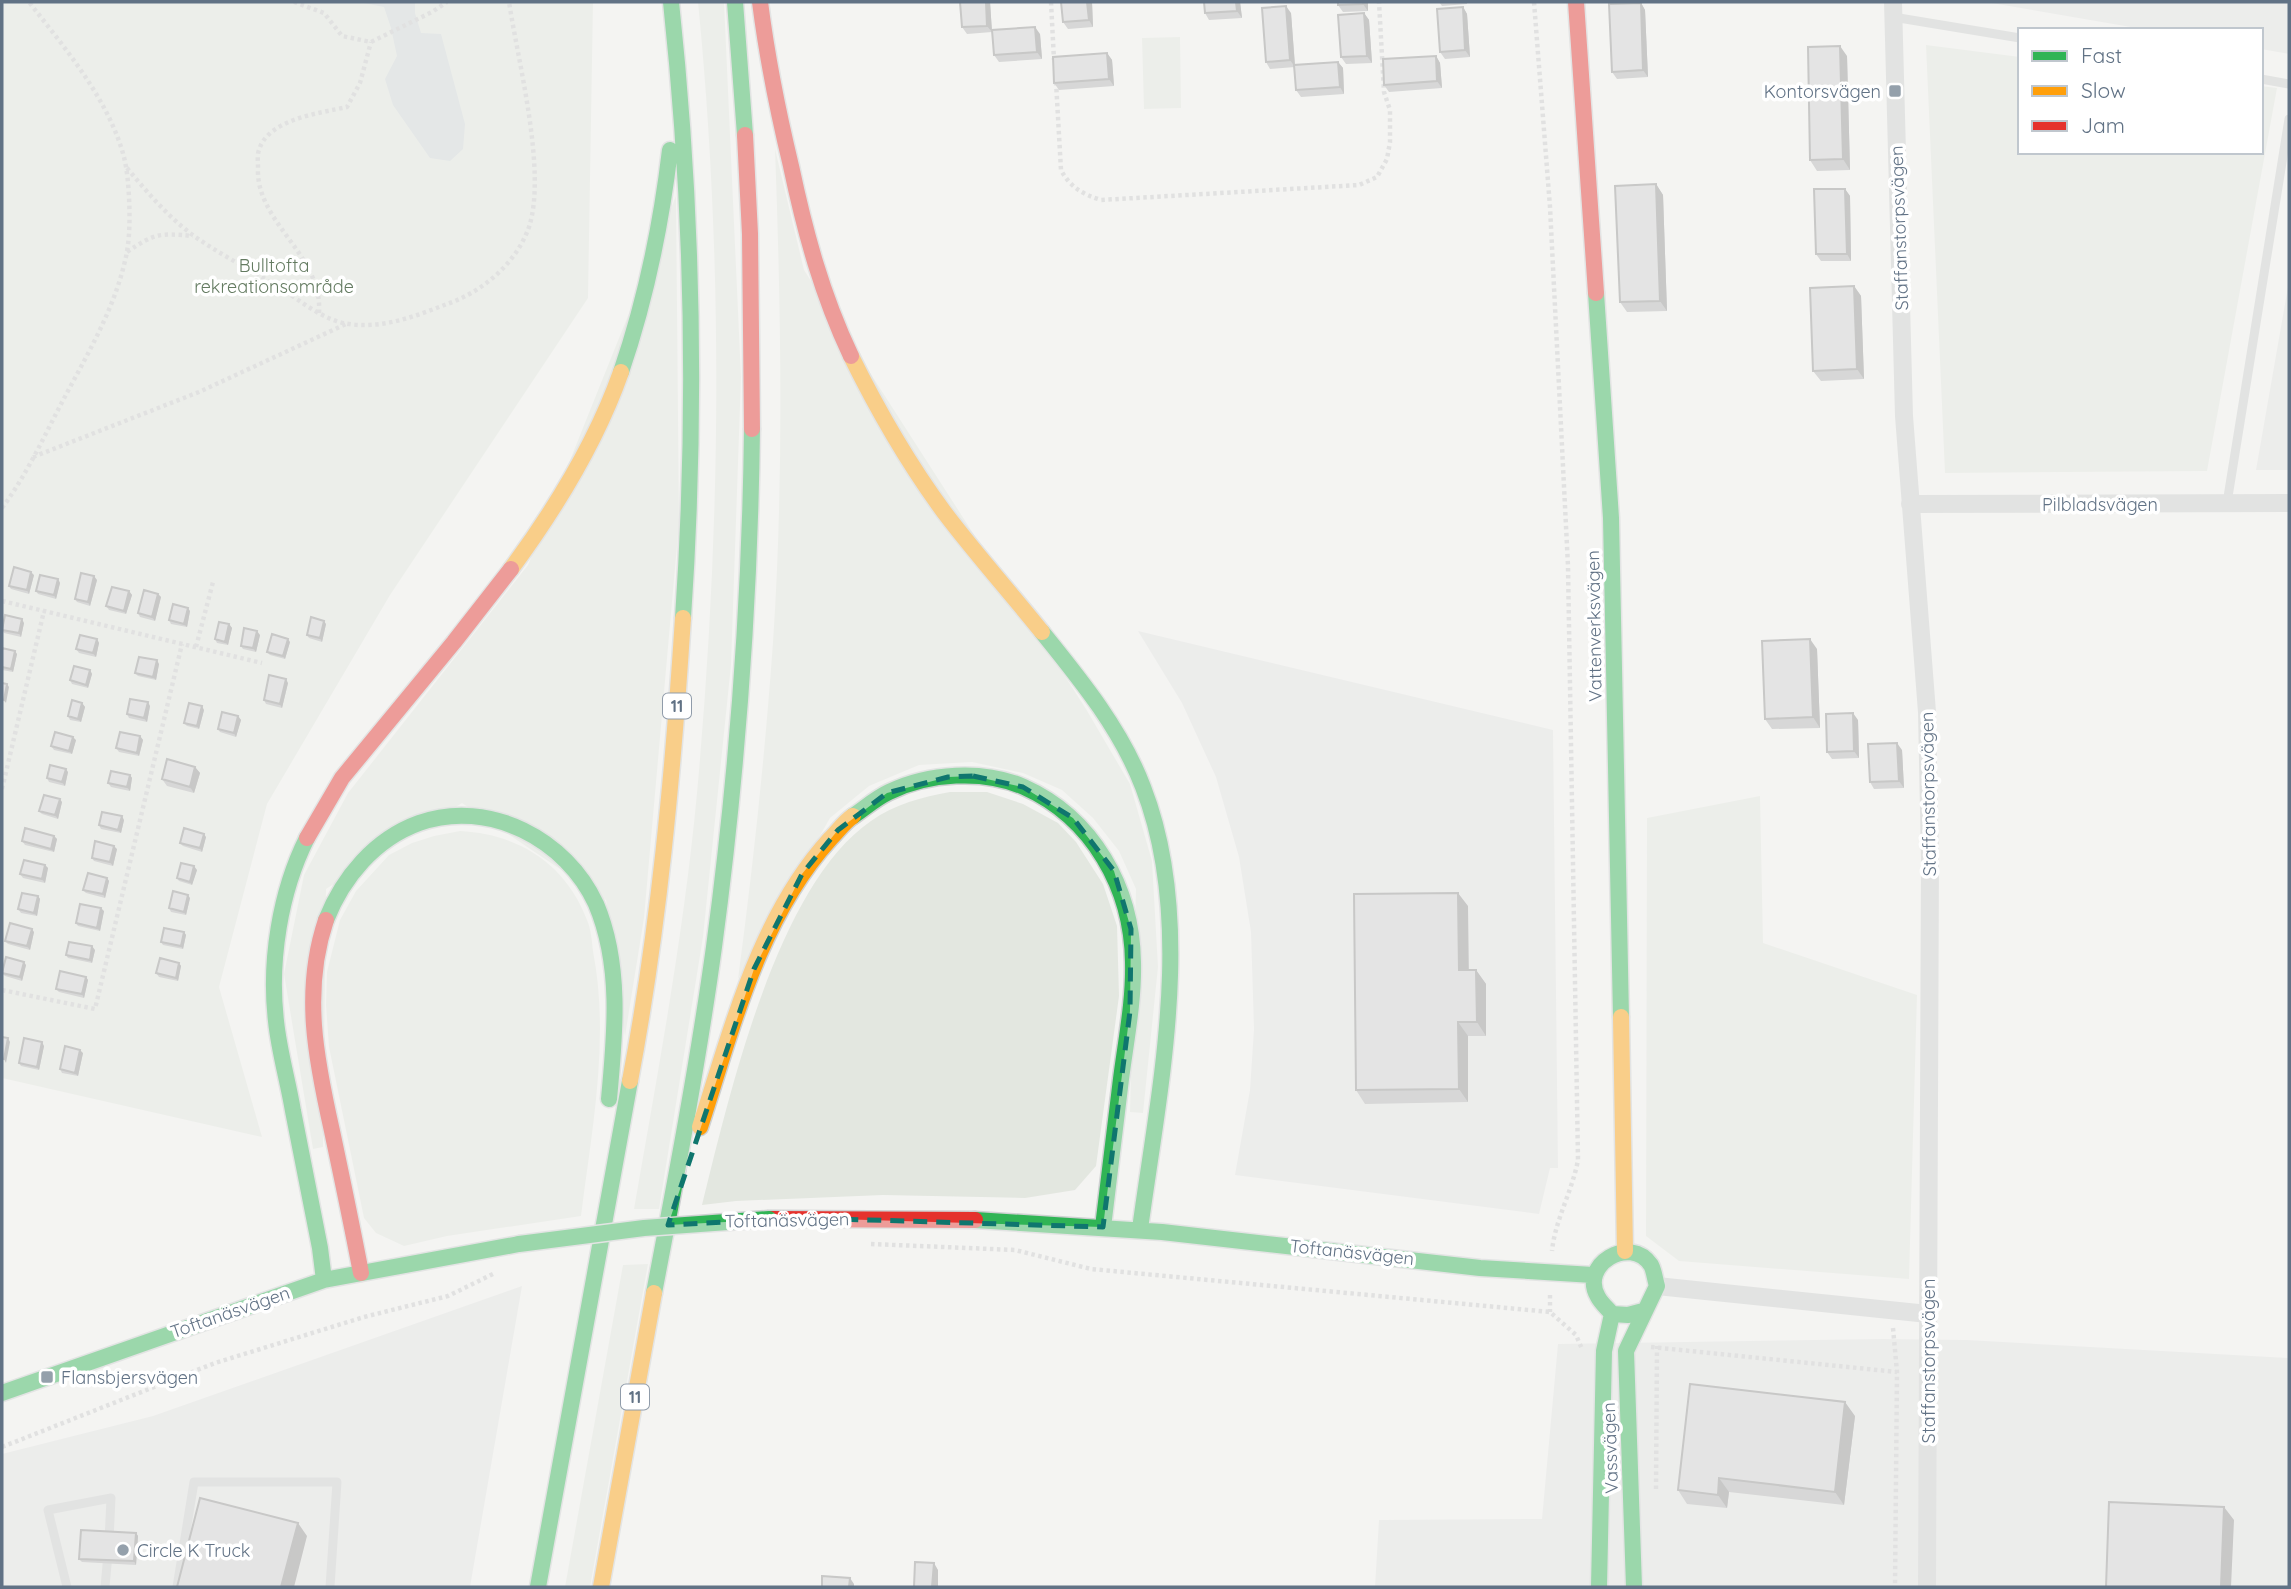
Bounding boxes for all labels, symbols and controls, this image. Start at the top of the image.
legend [2018,28,2263,154]
text: Fast [2081,42,2122,68]
text: Slow [2081,77,2126,103]
place label: Kontorsvägen [1764,80,1881,103]
marker: Kontorsvägen [1887,83,1903,99]
text: Jam [2081,112,2125,138]
street label: Staffanstorpsvägen [1885,145,1913,311]
park label: Bulltofta rekreationsområde [194,254,354,298]
street label: Pilbladsvägen [2042,493,2158,516]
street label: Vattenverksvägen [1581,550,1607,702]
road number: 11 [663,694,691,719]
street label: Staffanstorpsvägen [1915,711,1941,877]
street label: Toftanäsvägen [724,1207,850,1233]
street label: Toftanäsvägen [1289,1234,1415,1270]
street label: Staffanstorpsvägen [1917,1279,1940,1443]
street label: Toftanäsvägen [167,1281,293,1343]
place label: Flansbjersvägen [61,1366,198,1389]
marker: Flansbjersvägen [39,1369,55,1385]
road number: 11 [621,1385,649,1410]
street label: Vassvägen [1597,1402,1623,1494]
place label: Circle K Truck [137,1539,251,1562]
marker: Circle K Truck [115,1542,131,1558]

